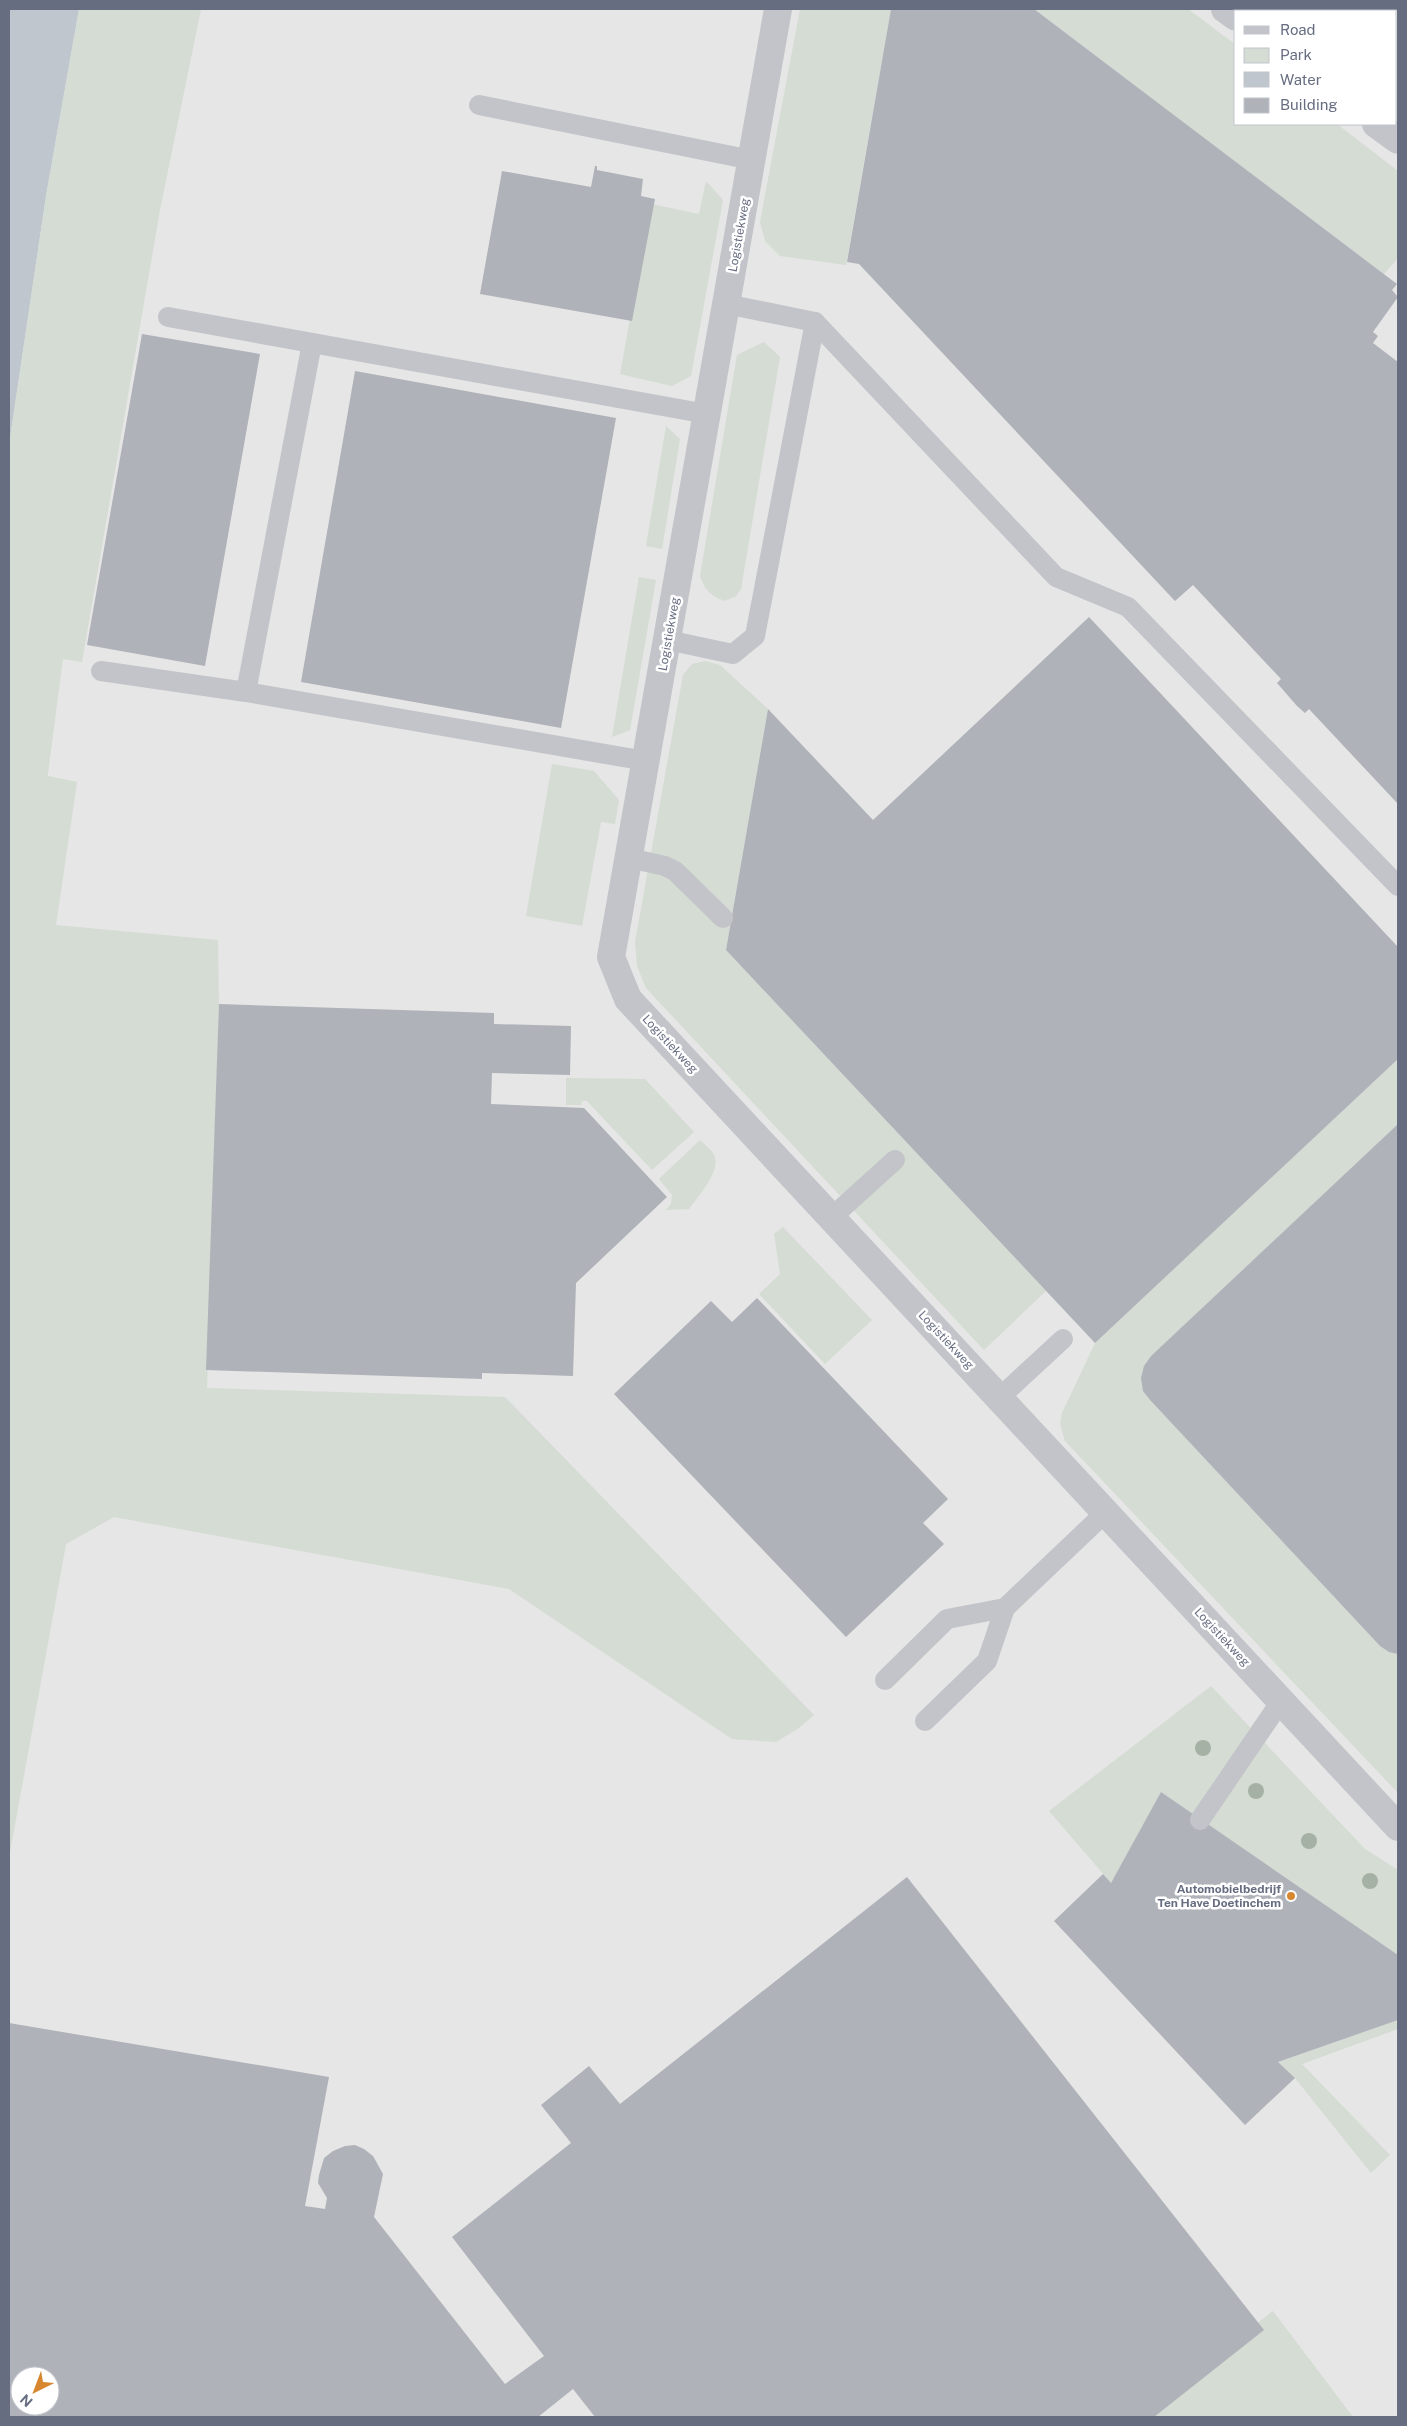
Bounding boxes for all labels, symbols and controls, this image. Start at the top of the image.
legend [1234,10,1397,125]
text: Road [1280,21,1316,38]
text: Park [1280,46,1312,63]
text: Water [1280,71,1322,88]
text: Building [1280,96,1338,113]
street label: Logistiekweg [726,197,752,273]
street label: Logistiekweg [656,596,682,672]
street label: Logistiekweg [639,1012,701,1076]
street label: Logistiekweg [915,1308,977,1372]
street label: Logistiekweg [1191,1605,1253,1669]
place label: Automobielbedrijf Ten Have Doetinchem [1157,1882,1281,1910]
marker: Automobielbedrijf Ten Have Doetinchem [1285,1890,1297,1902]
north arrow [10,2366,60,2416]
text: N [17,2391,36,2410]

